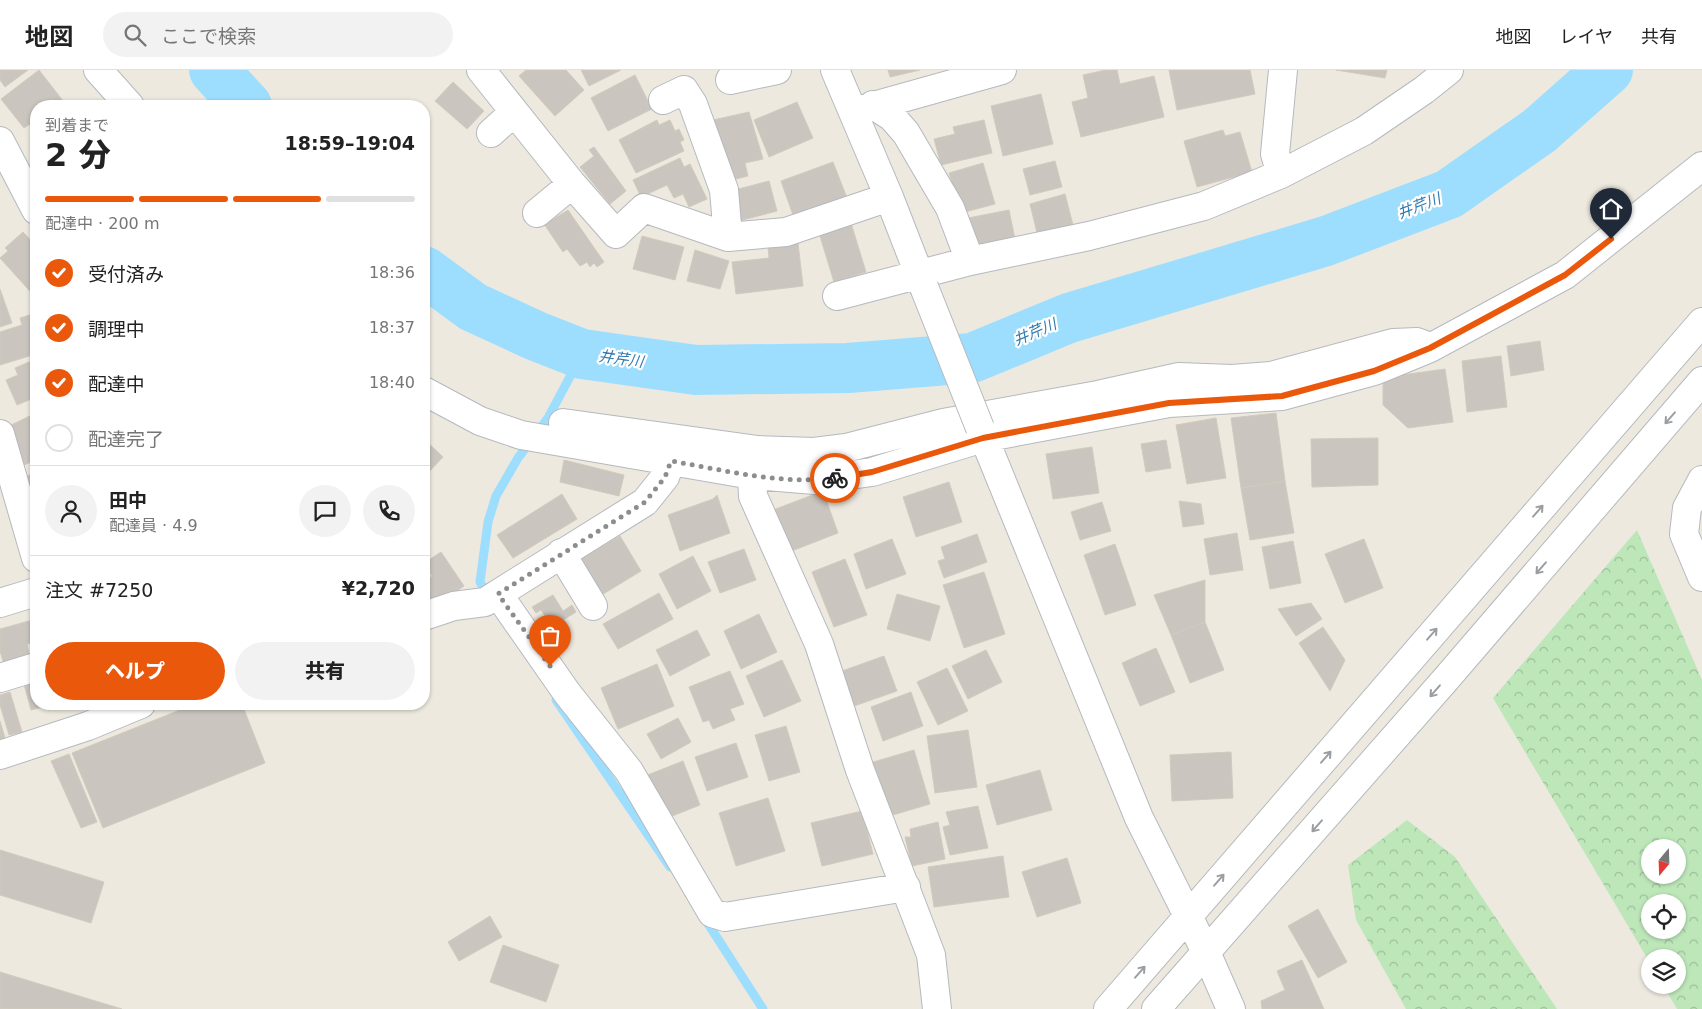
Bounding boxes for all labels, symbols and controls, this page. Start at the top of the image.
search box [103,12,453,57]
icon: search [121,21,149,49]
text: 地図 [25,23,73,51]
text: ここで検索 [161,25,256,47]
text: 地図 [1496,26,1532,47]
text: レイヤ [1560,26,1613,47]
text: 共有 [1641,26,1677,47]
text: 到着まで [45,116,109,135]
text: 18:59–19:04 [285,132,415,154]
text: 2 分 [45,136,110,174]
pin [1590,188,1632,239]
water label: 井芹川 [1395,189,1445,222]
icon: home [1597,195,1625,223]
text: 配達中 · 200 m [45,214,159,233]
icon: check [45,259,73,287]
text: 受付済み [88,263,164,285]
text: 18:36 [369,263,415,282]
icon: check [45,314,73,342]
water label: 井芹川 [1011,314,1061,349]
text: 調理中 [88,318,145,340]
text: 18:37 [369,318,415,337]
water label: 井芹川 [597,347,647,371]
icon: check [45,369,73,397]
text: 配達中 [88,373,145,395]
text: 18:40 [369,373,415,392]
one-way arrow [1665,412,1676,425]
text: 配達完了 [88,428,164,450]
courier [810,453,860,503]
icon: bike [821,464,849,492]
button: person [45,485,97,537]
button: chat [299,485,351,537]
button: phone [363,485,415,537]
text: 田中 [109,489,147,511]
one-way arrow [1533,505,1544,518]
text: 配達員 · 4.9 [109,516,198,535]
one-way arrow [1536,561,1547,574]
text: ¥2,720 [342,577,415,599]
text: 注文 #7250 [45,579,153,601]
pin [529,615,571,666]
icon: bag [536,622,564,650]
one-way arrow [1426,627,1438,640]
button: ヘルプ [45,642,225,700]
button: 共有 [235,642,415,700]
one-way arrow [1430,684,1441,697]
one-way arrow [1320,750,1331,763]
one-way arrow [1311,820,1322,833]
north arrow [1641,839,1686,884]
map controls [1641,839,1686,994]
one-way arrow [1214,873,1225,886]
button: locate [1641,894,1686,939]
button: layers [1641,949,1686,994]
one-way arrow [1134,966,1145,979]

